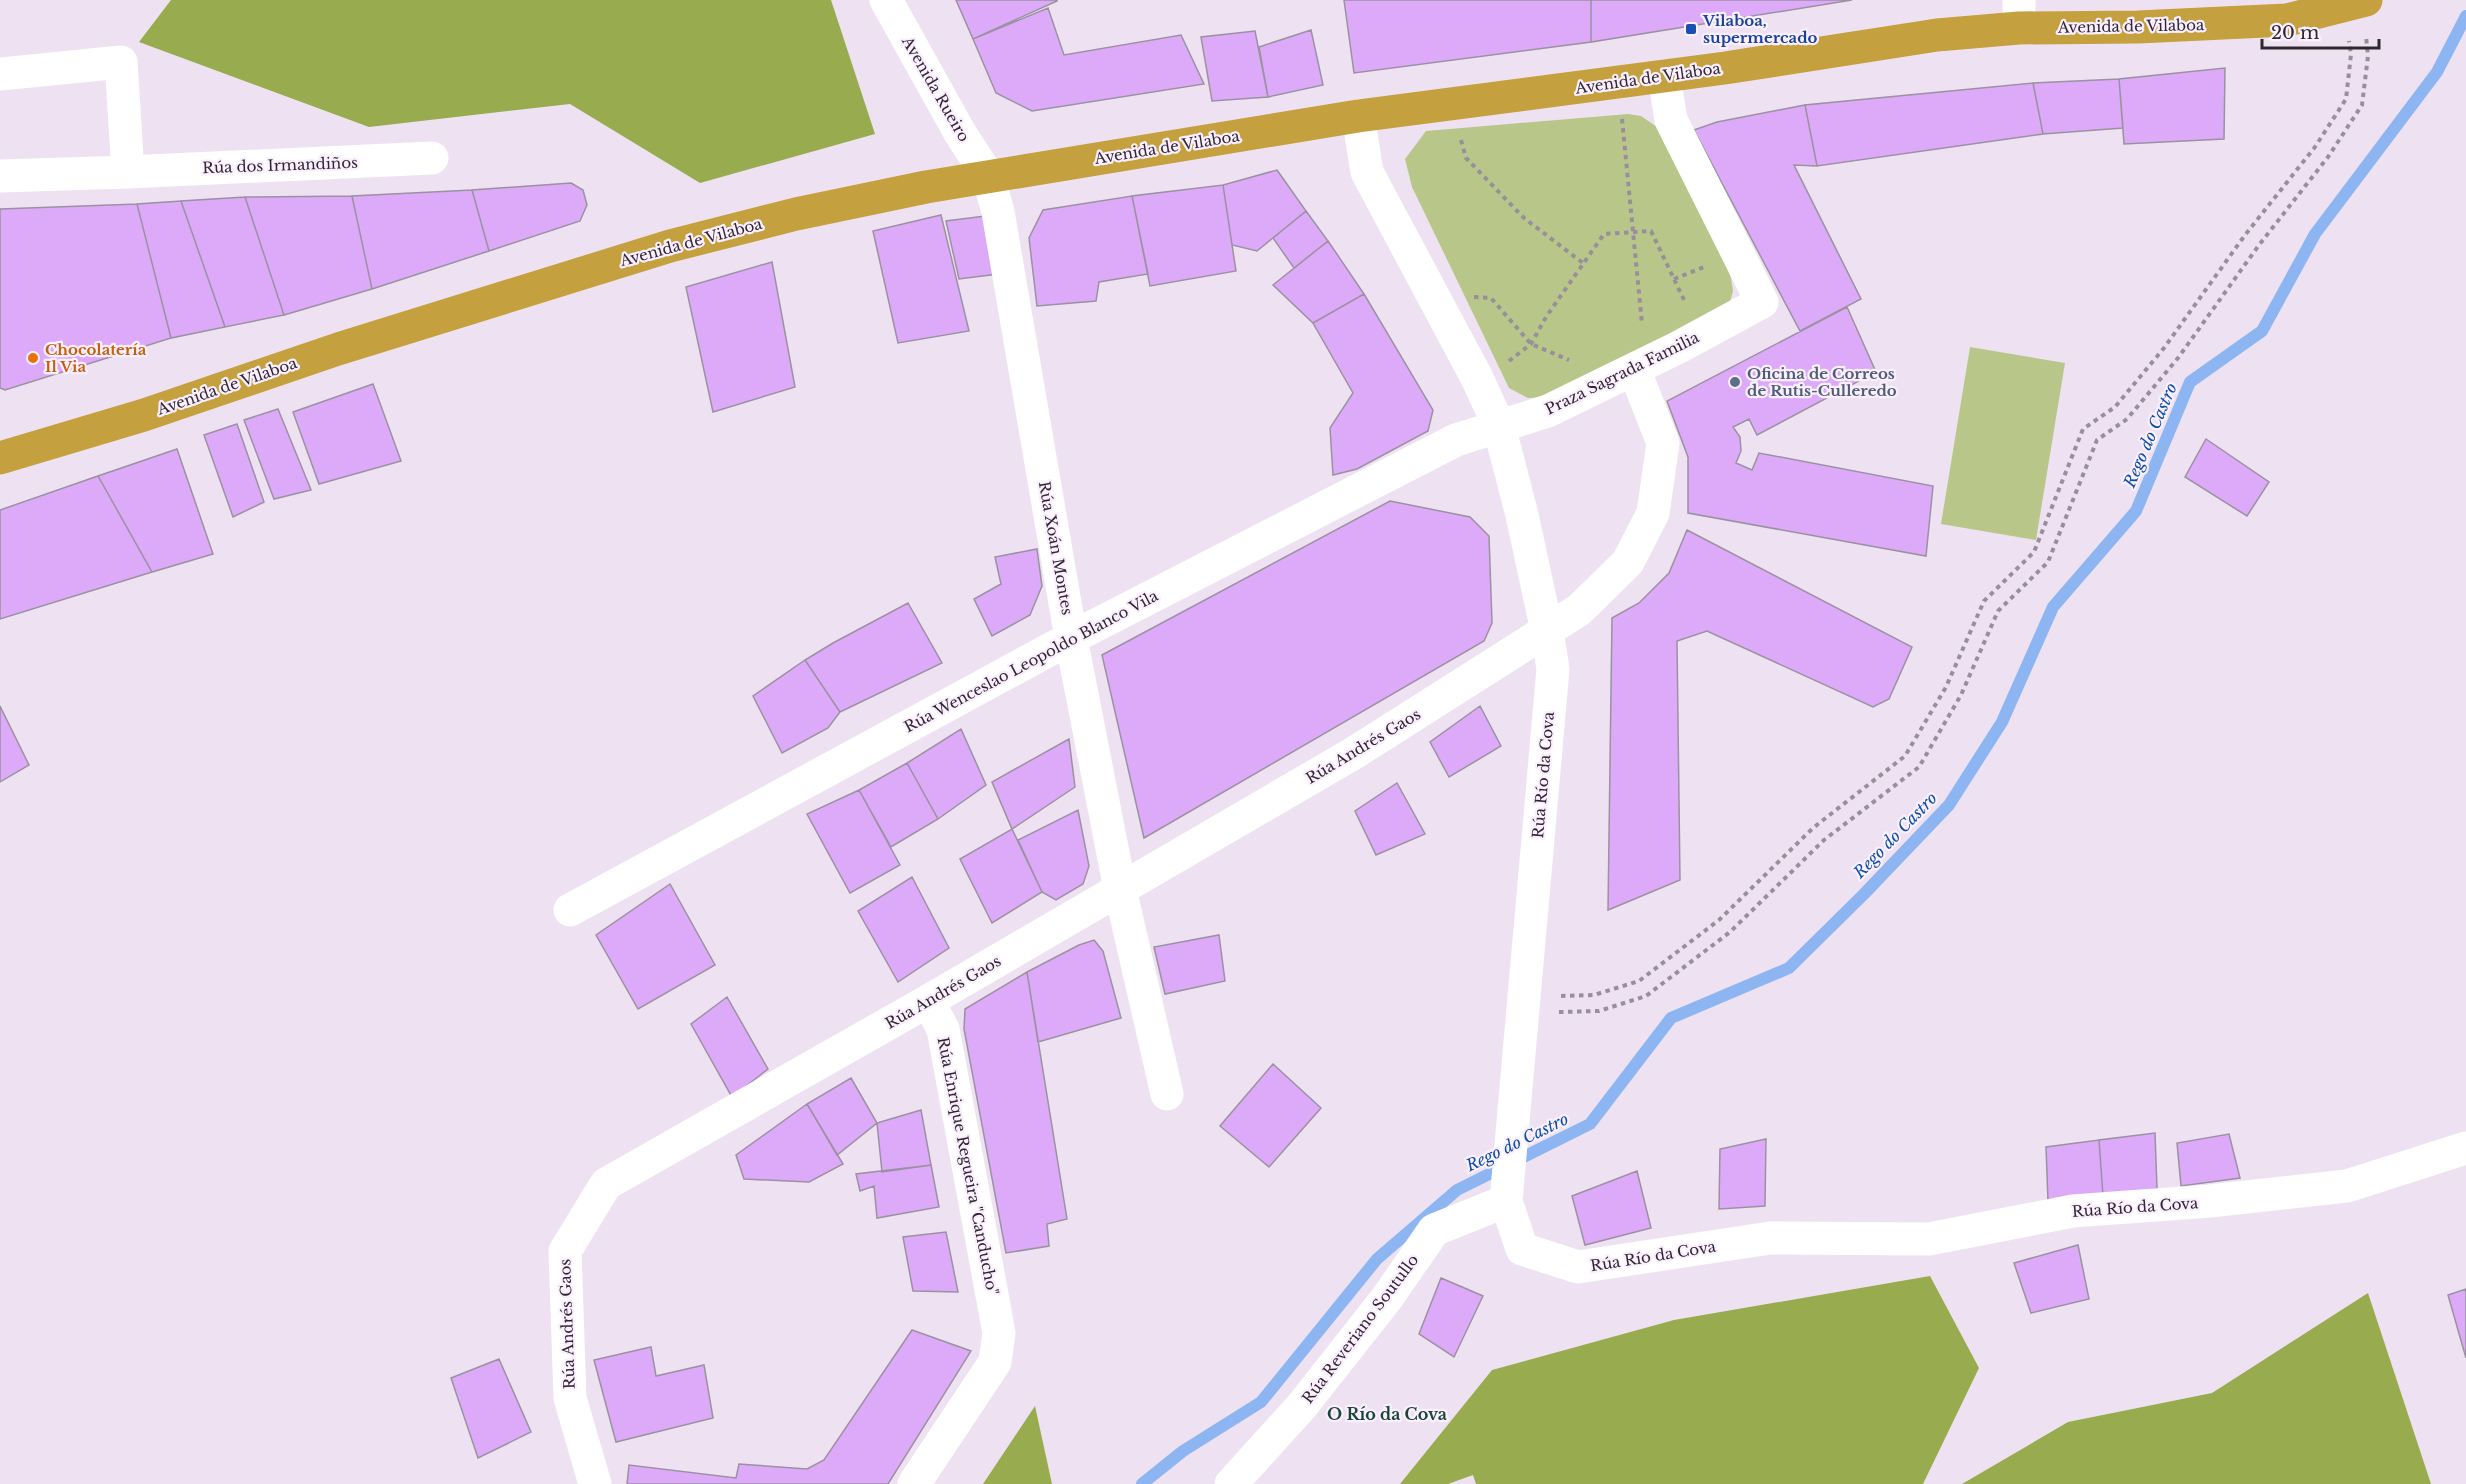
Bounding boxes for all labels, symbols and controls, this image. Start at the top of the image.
place label: Vilaboa, supermercado [1702,11,1818,47]
scale bar [2262,12,2379,50]
street label: Avenida de Vilaboa [2057,15,2205,37]
marker: Vilaboa, supermercado [1684,22,1698,36]
text: 20 m [2271,22,2319,44]
street label: Avenida Rueiro [898,32,974,145]
street label: Avenida de Vilaboa [1573,58,1723,98]
street label: Avenida de Vilaboa [1092,126,1241,168]
street label: Rúa dos Irmandiños [202,153,358,177]
street label: Avenida de Vilaboa [617,214,765,270]
street label: Praza Sagrada Familia [1542,327,1703,419]
place label: Chocolatería Il Via [45,340,147,376]
marker: Chocolatería Il Via [26,351,40,365]
street label: Avenida de Vilaboa [154,353,300,419]
place label: Oficina de Correos de Rutis-Culleredo [1747,364,1897,400]
marker: Oficina de Correos de Rutis-Culleredo [1728,375,1742,389]
water label: Rego do Castro [2119,380,2181,491]
street label: Rúa Xoán Montes [1035,480,1077,617]
street label: Rúa Wenceslao Leopoldo Blanco Vila [901,585,1162,736]
street label: Rúa Andrés Gaos [1302,704,1424,788]
street label: Rúa Río da Cova [1528,710,1558,839]
water label: Rego do Castro [1848,788,1941,883]
street label: Rúa Andrés Gaos [882,951,1004,1033]
street label: Rúa Enrique Regueira "Canducho" [934,1035,1002,1297]
water label: Rego do Castro [1462,1109,1572,1176]
street label: Rúa Río da Cova [2071,1193,2200,1221]
street label: Rúa Río da Cova [1589,1237,1718,1275]
street label: Rúa Reveriano Soutullo [1298,1251,1422,1407]
street label: Rúa Andrés Gaos [555,1258,579,1390]
district label: O Río da Cova [1327,1404,1447,1424]

